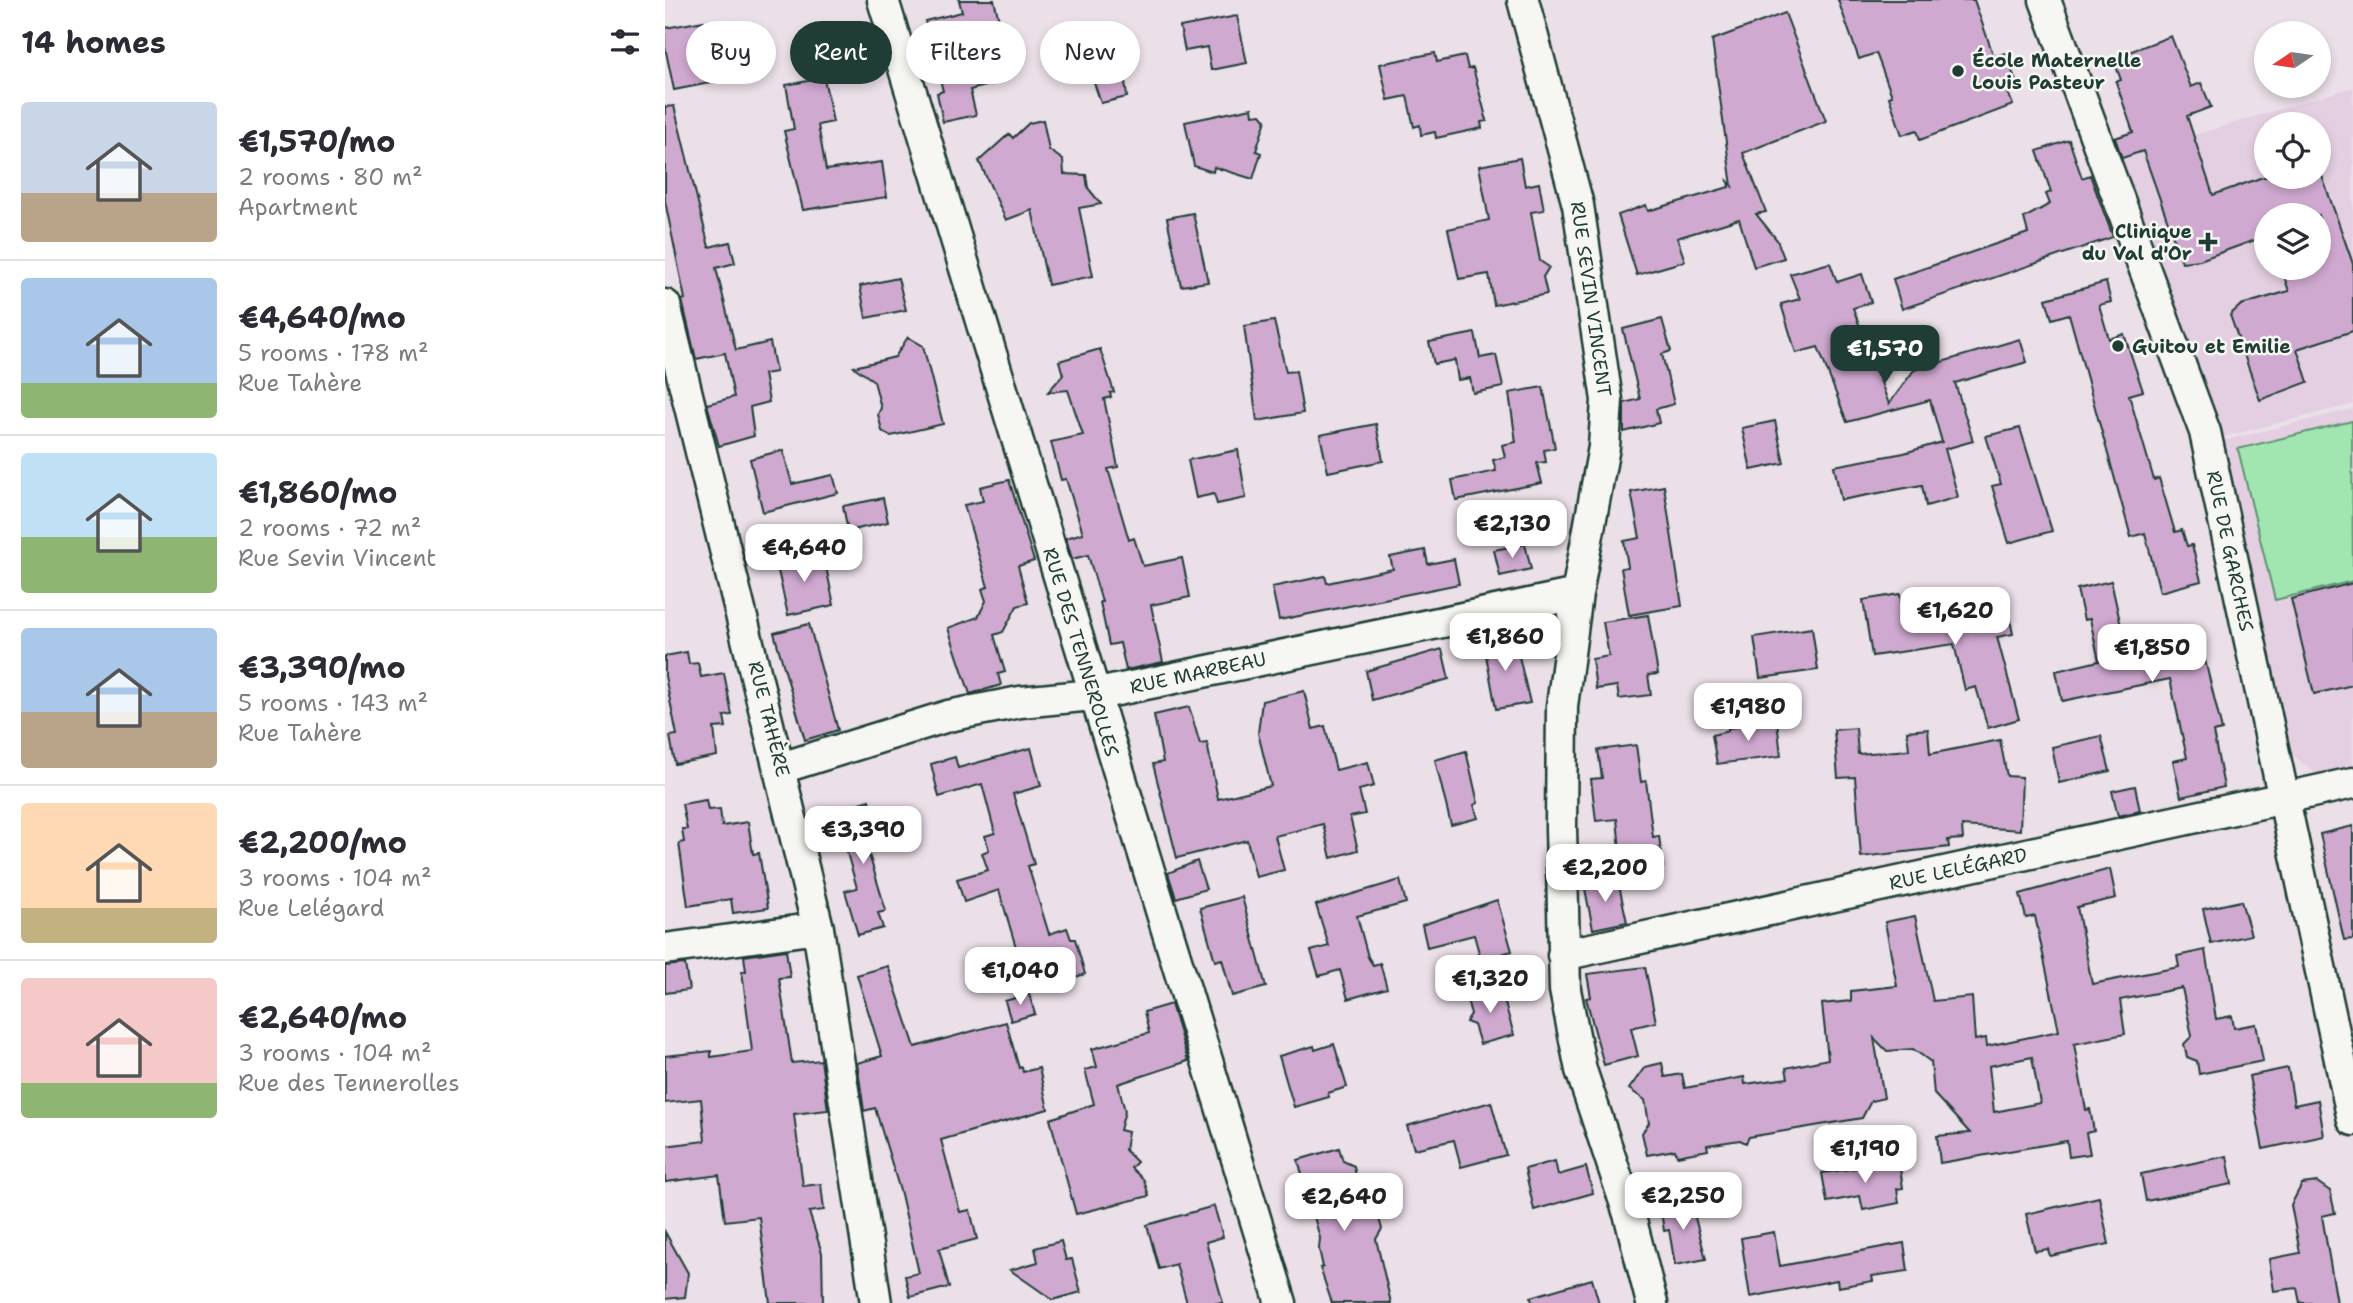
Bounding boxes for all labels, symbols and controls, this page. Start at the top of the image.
chip: Buy [686,21,776,84]
chip: Rent [790,21,892,84]
chip: Filters [906,21,1026,84]
chip: New [1040,21,1140,84]
north arrow [2254,21,2331,98]
map controls [2254,21,2331,280]
text: 14 homes [21,22,166,63]
icon: filters [606,23,644,61]
place label: École Maternelle Louis Pasteur [1972,47,2141,95]
marker: École Maternelle Louis Pasteur [1950,63,1966,79]
button: locate [2254,112,2331,189]
text: €1,570/mo [238,121,396,162]
icon: home [77,130,161,214]
text: 2 rooms · 80 m² [238,162,423,192]
text: Apartment [238,192,358,222]
street label: RUE SEVIN VINCENT [1565,200,1617,398]
button: layers [2254,203,2331,280]
place label: Clinique du Val d'Or [2082,219,2192,266]
marker: Clinique du Val d'Or [2198,232,2218,252]
text: €4,640/mo [238,297,406,338]
icon: home [77,306,161,390]
pin: €1,570 [1828,326,1942,385]
text: €1,570 [1846,333,1924,363]
place label: Guitou et Emilie [2132,334,2291,359]
text: 5 rooms · 178 m² [238,338,429,368]
marker: Guitou et Emilie [2110,338,2126,354]
text: Rue Tahère [238,368,362,398]
street label: RUE DE GARCHES [2201,468,2259,634]
text: €1,860/mo [238,472,398,513]
icon: home [77,481,161,565]
pin: €2,130 [1455,500,1569,560]
text: €2,130 [1473,508,1551,538]
text: 2 rooms · 72 m² [238,513,421,543]
pin: €4,640 [747,524,861,584]
text: €4,640 [761,532,847,562]
text: Rue Sevin Vincent [238,543,436,573]
street label: RUE DES TENNEROLLES [1037,545,1125,759]
pin: €1,620 [1898,588,2012,647]
text: €1,620 [1916,595,1994,625]
pin: €1,860 [1448,614,1562,673]
text: €1,860 [1466,621,1544,651]
pin: €1,850 [2095,624,2209,684]
text: €1,850 [2113,632,2191,662]
street label: RUE MARBEAU [1127,646,1269,700]
text: €3,390/mo [238,647,406,688]
icon: home [77,656,161,740]
street label: RUE TAHÈRE [743,658,796,780]
pin: €1,980 [1691,684,1805,743]
text: 5 rooms · 143 m² [238,688,428,718]
text: €1,980 [1710,691,1786,721]
text: Rue Tahère [238,718,362,748]
pin: €3,390 [806,806,920,866]
text: €3,390 [821,814,905,844]
text: €2,200/mo [238,822,407,863]
icon: home [77,831,161,915]
street label: RUE LELÉGARD [1887,841,2029,896]
pin: €2,200 [1548,844,1662,904]
text: €2,200 [1562,852,1648,882]
text: 3 rooms · 104 m² [238,863,431,893]
text: Rue Lelégard [238,893,384,923]
pin: €1,040 [963,948,1077,1007]
text: €1,040 [981,955,1059,985]
pin: €1,320 [1433,956,1547,1015]
text: €1,320 [1451,963,1529,993]
text: €2,640/mo [238,997,407,1038]
icon: home [77,1006,161,1090]
text: 3 rooms · 104 m² [238,1038,431,1068]
text: Rue des Tennerolles [238,1068,460,1098]
pin: €1,190 [1808,1126,1922,1185]
text: €1,190 [1830,1133,1900,1163]
pin: €2,250 [1626,1172,1740,1232]
pin: €2,640 [1287,1174,1401,1233]
text: €2,250 [1641,1180,1725,1210]
text: €2,640 [1301,1181,1387,1211]

